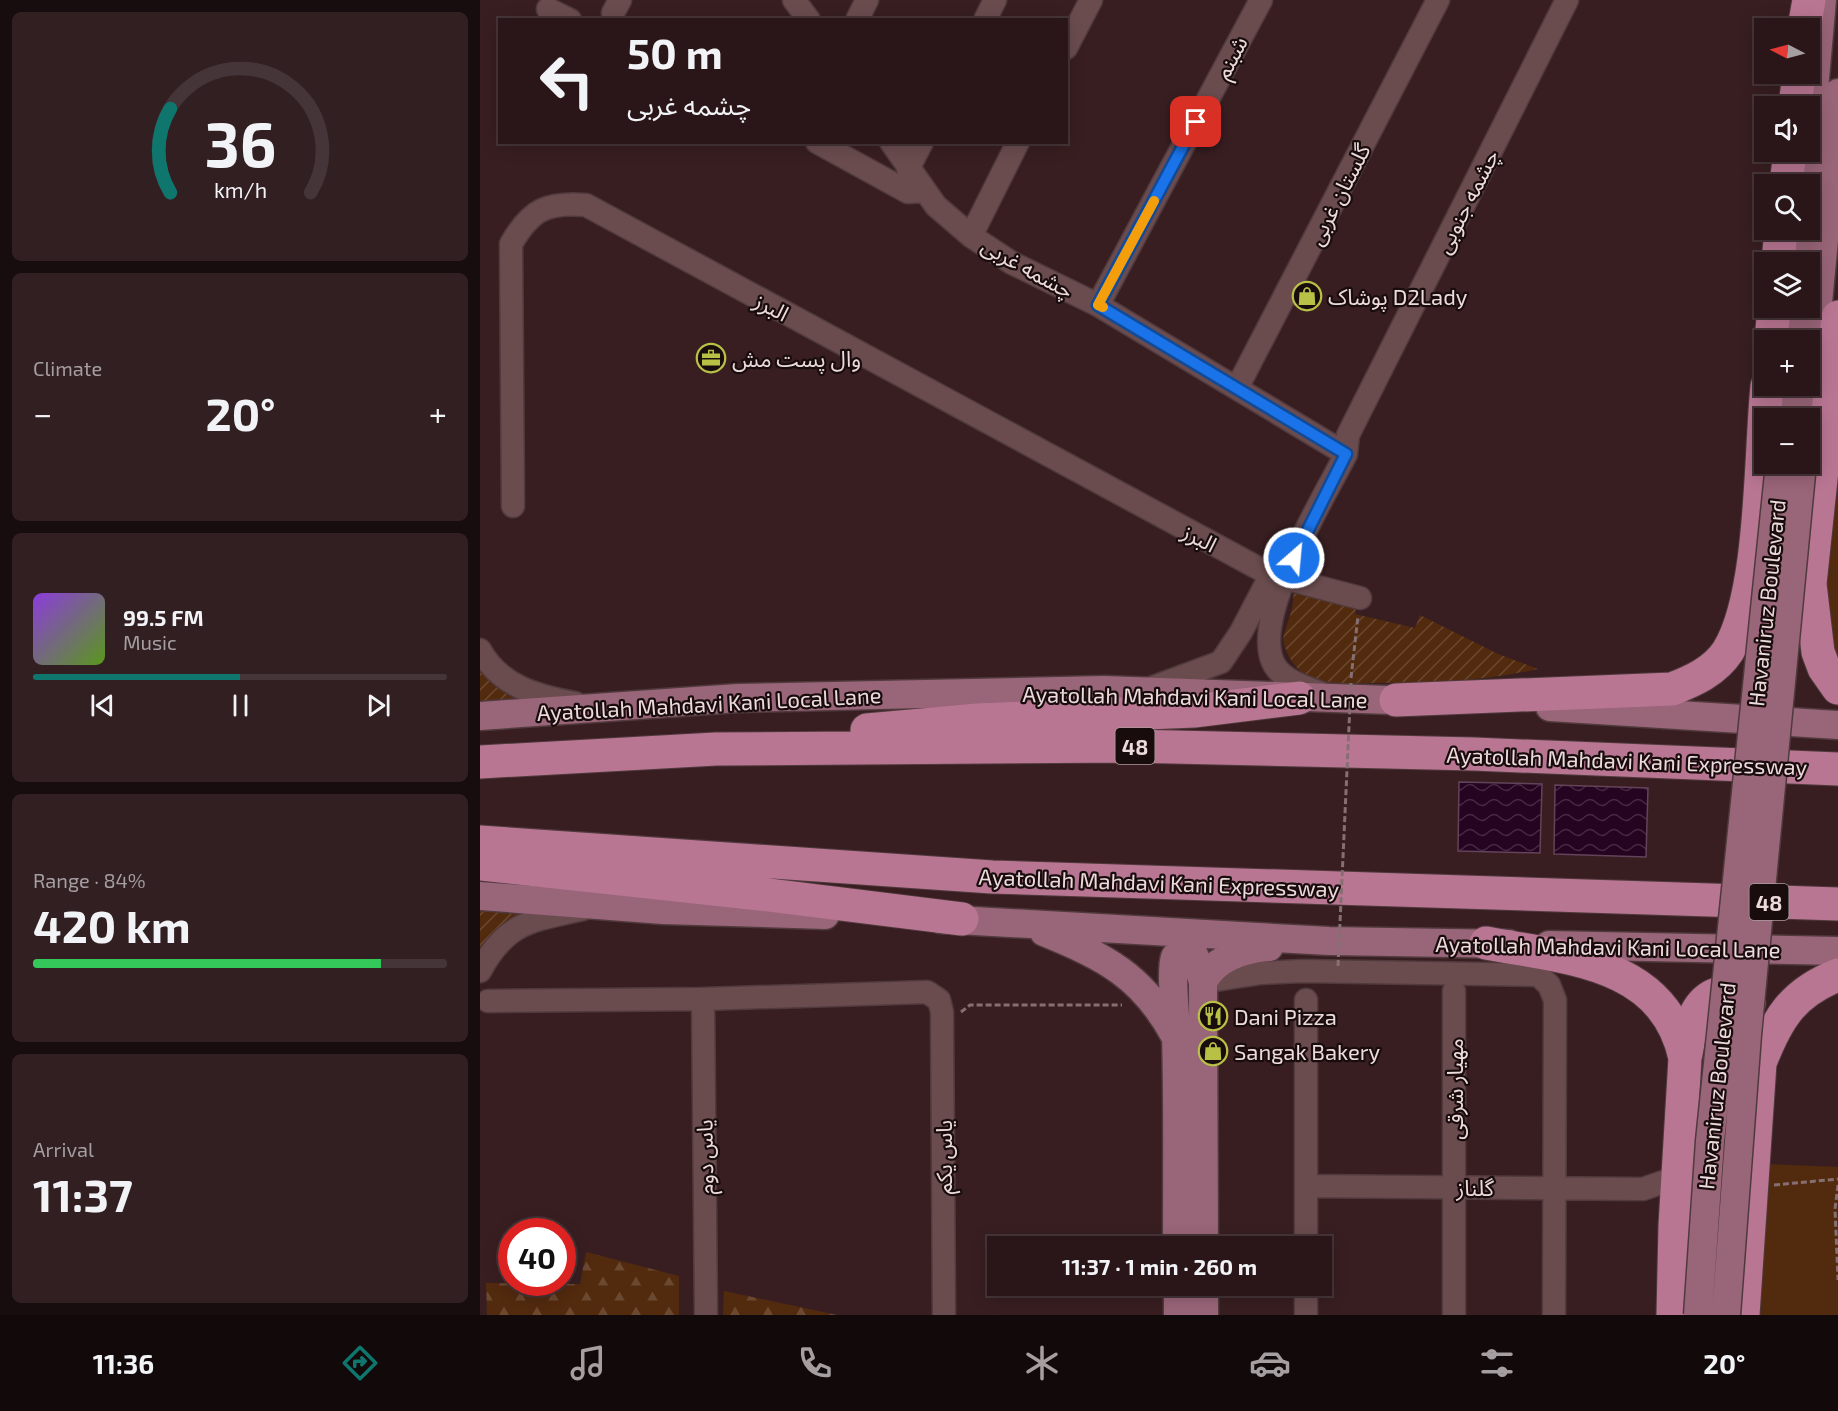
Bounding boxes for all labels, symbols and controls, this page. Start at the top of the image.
north arrow [1754,18,1820,84]
map controls [1754,18,1820,474]
text: 50 m [627,27,723,77]
street label: شبنم [1208,31,1256,85]
icon: left [528,42,606,120]
text: چشمه غربی [627,88,751,120]
pin [1170,96,1221,147]
button: sound [1754,96,1820,162]
text: 36 [204,105,276,180]
icon: arrive [1179,105,1212,138]
street label: گلستان غربی [1301,138,1376,249]
street label: چشمه جنوبی [1429,145,1506,259]
button: search [1754,174,1820,240]
text: km/h [213,178,267,203]
street label: چشمه غربی [976,231,1079,306]
button: layers [1754,252,1820,318]
shop icon: پوشاک D2Lady [1291,280,1323,312]
place label: پوشاک D2Lady [1328,283,1468,312]
street label: البرز [748,286,794,328]
button: + [1754,330,1820,396]
office icon: وال پست مش [695,342,727,374]
place label: وال پست مش [732,345,861,374]
text: Climate [33,356,102,380]
text: 20° [206,386,276,440]
text: − [33,393,52,433]
text: + [429,393,447,433]
button: − [1754,408,1820,474]
street label: Havaniruz Boulevard [1742,498,1790,708]
street label: البرز [1176,517,1222,559]
position arrow [1262,526,1326,590]
text: 99.5 FM [123,604,204,630]
text: Music [123,630,177,654]
street label: Ayatollah Mahdavi Kani Local Lane [1022,680,1368,712]
street label: Ayatollah Mahdavi Kani Local Lane [536,681,882,725]
icon: previous [86,689,119,722]
icon: pause [224,689,257,722]
icon: next [362,689,395,722]
road number: 48 [1116,728,1154,764]
street label: Ayatollah Mahdavi Kani Expressway [1446,741,1808,779]
street label: Ayatollah Mahdavi Kani Expressway [978,863,1340,901]
text: Range · 84% [33,868,146,892]
road number: 48 [1750,884,1788,920]
text: 420 km [33,898,191,952]
street label: Ayatollah Mahdavi Kani Local Lane [1435,930,1781,962]
street label: Havaniruz Boulevard [1692,981,1740,1191]
restaurant icon: Dani Pizza [1197,1000,1229,1032]
place label: Dani Pizza [1234,1003,1337,1029]
shop icon: Sangak Bakery [1197,1035,1229,1067]
place label: Sangak Bakery [1234,1038,1381,1064]
street label: مهیار شرقی [1441,1038,1469,1140]
street label: یاس دوم [690,1119,723,1195]
street label: یاس یکم [930,1120,961,1194]
text: Arrival [33,1137,94,1161]
text: 11:37 [33,1167,133,1221]
street label: گلناز [1455,1174,1495,1202]
speed limit sign: 40 [498,1218,576,1296]
text: 11:37 · 1 min · 260 m [1062,1253,1257,1279]
icon: directions [339,1342,381,1384]
icon: music [567,1342,609,1384]
icon: phone [794,1342,836,1384]
icon: climate [1021,1342,1063,1384]
icon: car [1249,1342,1291,1384]
icon: filters [1476,1342,1518,1384]
text: 11:36 [93,1347,154,1379]
text: 20° [1703,1347,1745,1379]

